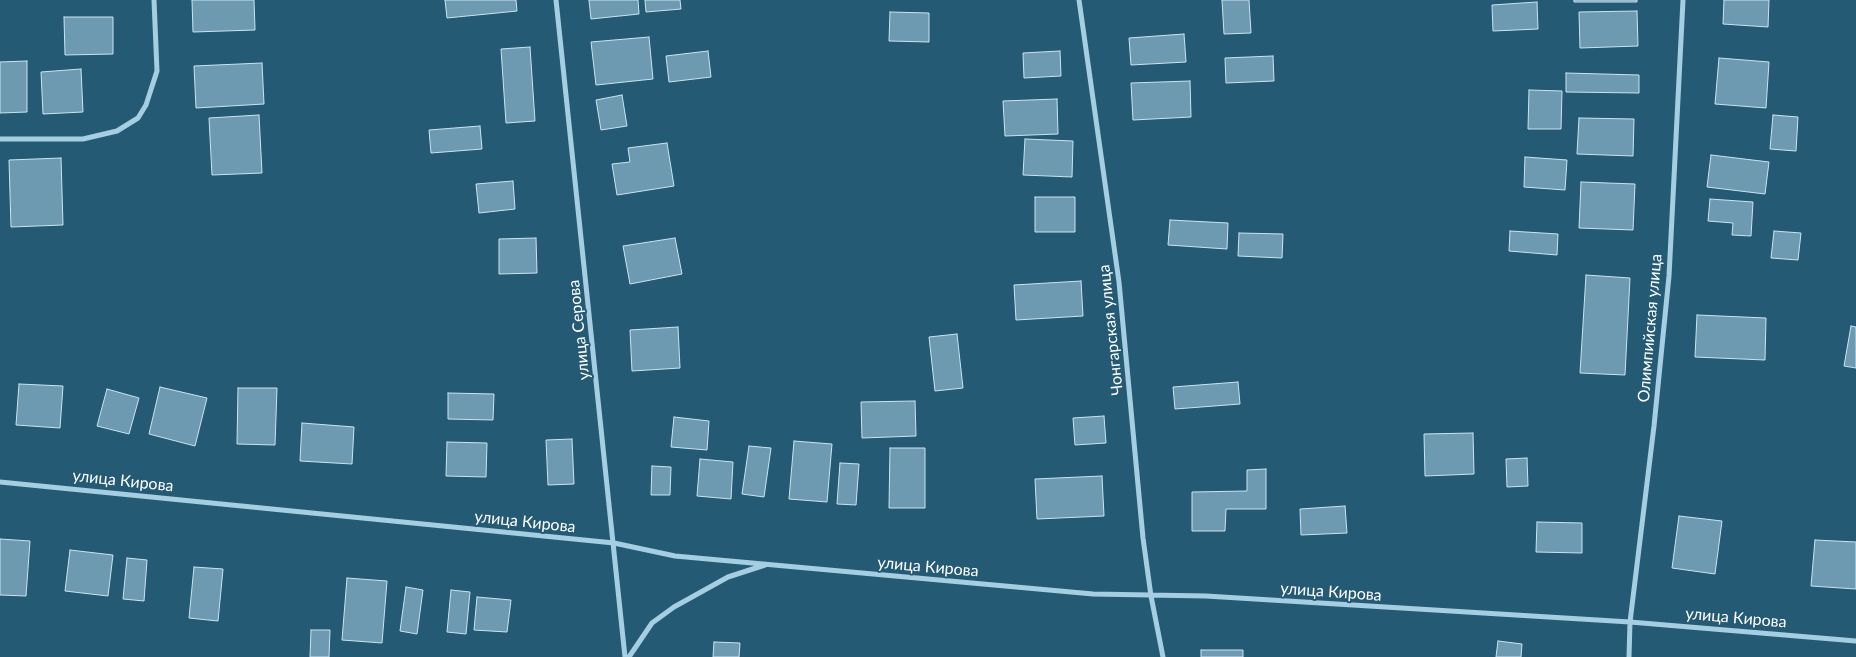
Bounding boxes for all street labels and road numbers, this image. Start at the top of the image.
street label: Олимпийская улица [1634,253,1666,403]
street label: Чонгарская улица [1095,264,1127,396]
street label: улица Серова [564,279,594,381]
street label: улица Кирова [72,466,174,496]
street label: улица Кирова [474,507,576,537]
street label: улица Кирова [877,553,979,581]
street label: улица Кирова [1280,579,1382,605]
street label: улица Кирова [1685,604,1787,632]

